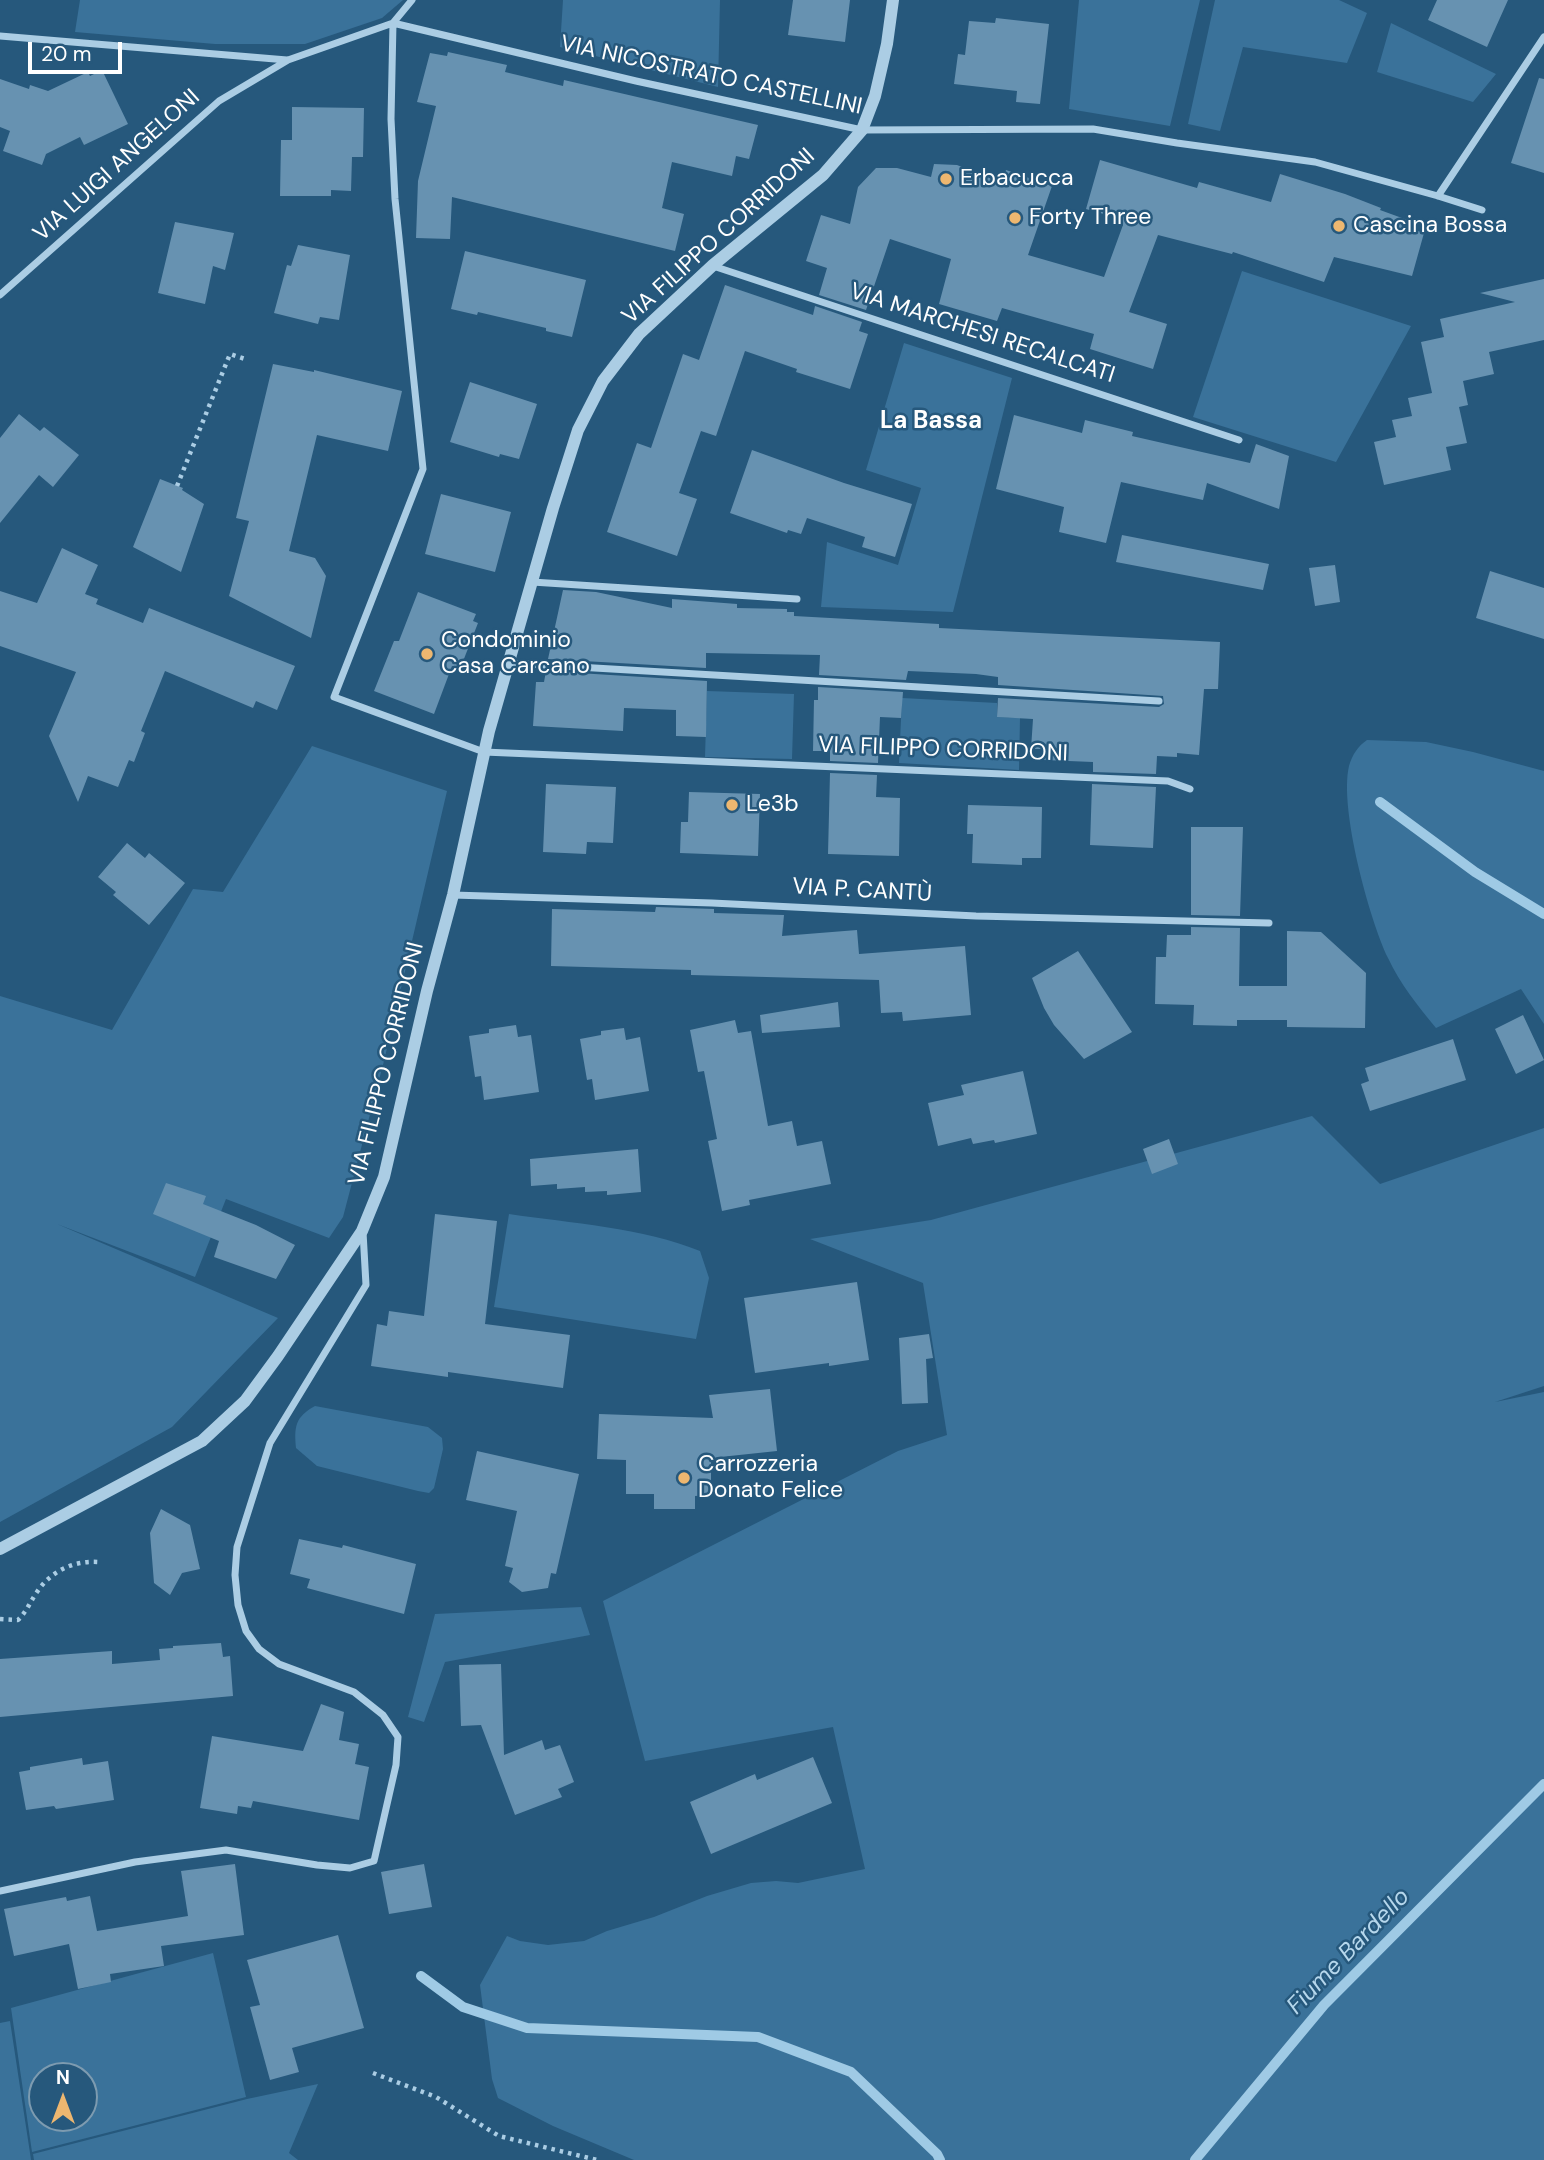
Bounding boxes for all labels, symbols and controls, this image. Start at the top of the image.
scale bar [32,28,126,72]
street label: VIA NICOSTRATO CASTELLINI [558,31,864,121]
text: 20 m [41,40,92,68]
street label: VIA LUIGI ANGELONI [28,84,206,248]
street label: VIA FILIPPO CORRIDONI [617,143,821,331]
place label: Erbacucca [960,165,1074,193]
marker: Erbacucca [938,171,954,187]
place label: Forty Three [1029,204,1151,232]
marker: Forty Three [1007,210,1023,226]
place label: Cascina Bossa [1353,212,1507,240]
marker: Cascina Bossa [1331,218,1347,234]
street label: VIA MARCHESI RECALCATI [846,278,1118,390]
district label: La Bassa [880,408,982,436]
place label: Condominio Casa Carcano [441,627,590,681]
marker: Condominio Casa Carcano [419,646,435,662]
street label: VIA FILIPPO CORRIDONI [818,732,1068,768]
place label: Le3b [746,791,799,819]
marker: Le3b [724,797,740,813]
street label: VIA P. CANTÙ [791,874,933,908]
street label: VIA FILIPPO CORRIDONI [343,939,431,1189]
place label: Carrozzeria Donato Felice [698,1451,843,1505]
marker: Carrozzeria Donato Felice [676,1470,692,1486]
water label: Fiume Bardello [1282,1883,1416,2021]
north arrow [28,2062,98,2132]
text: N [56,2065,70,2090]

